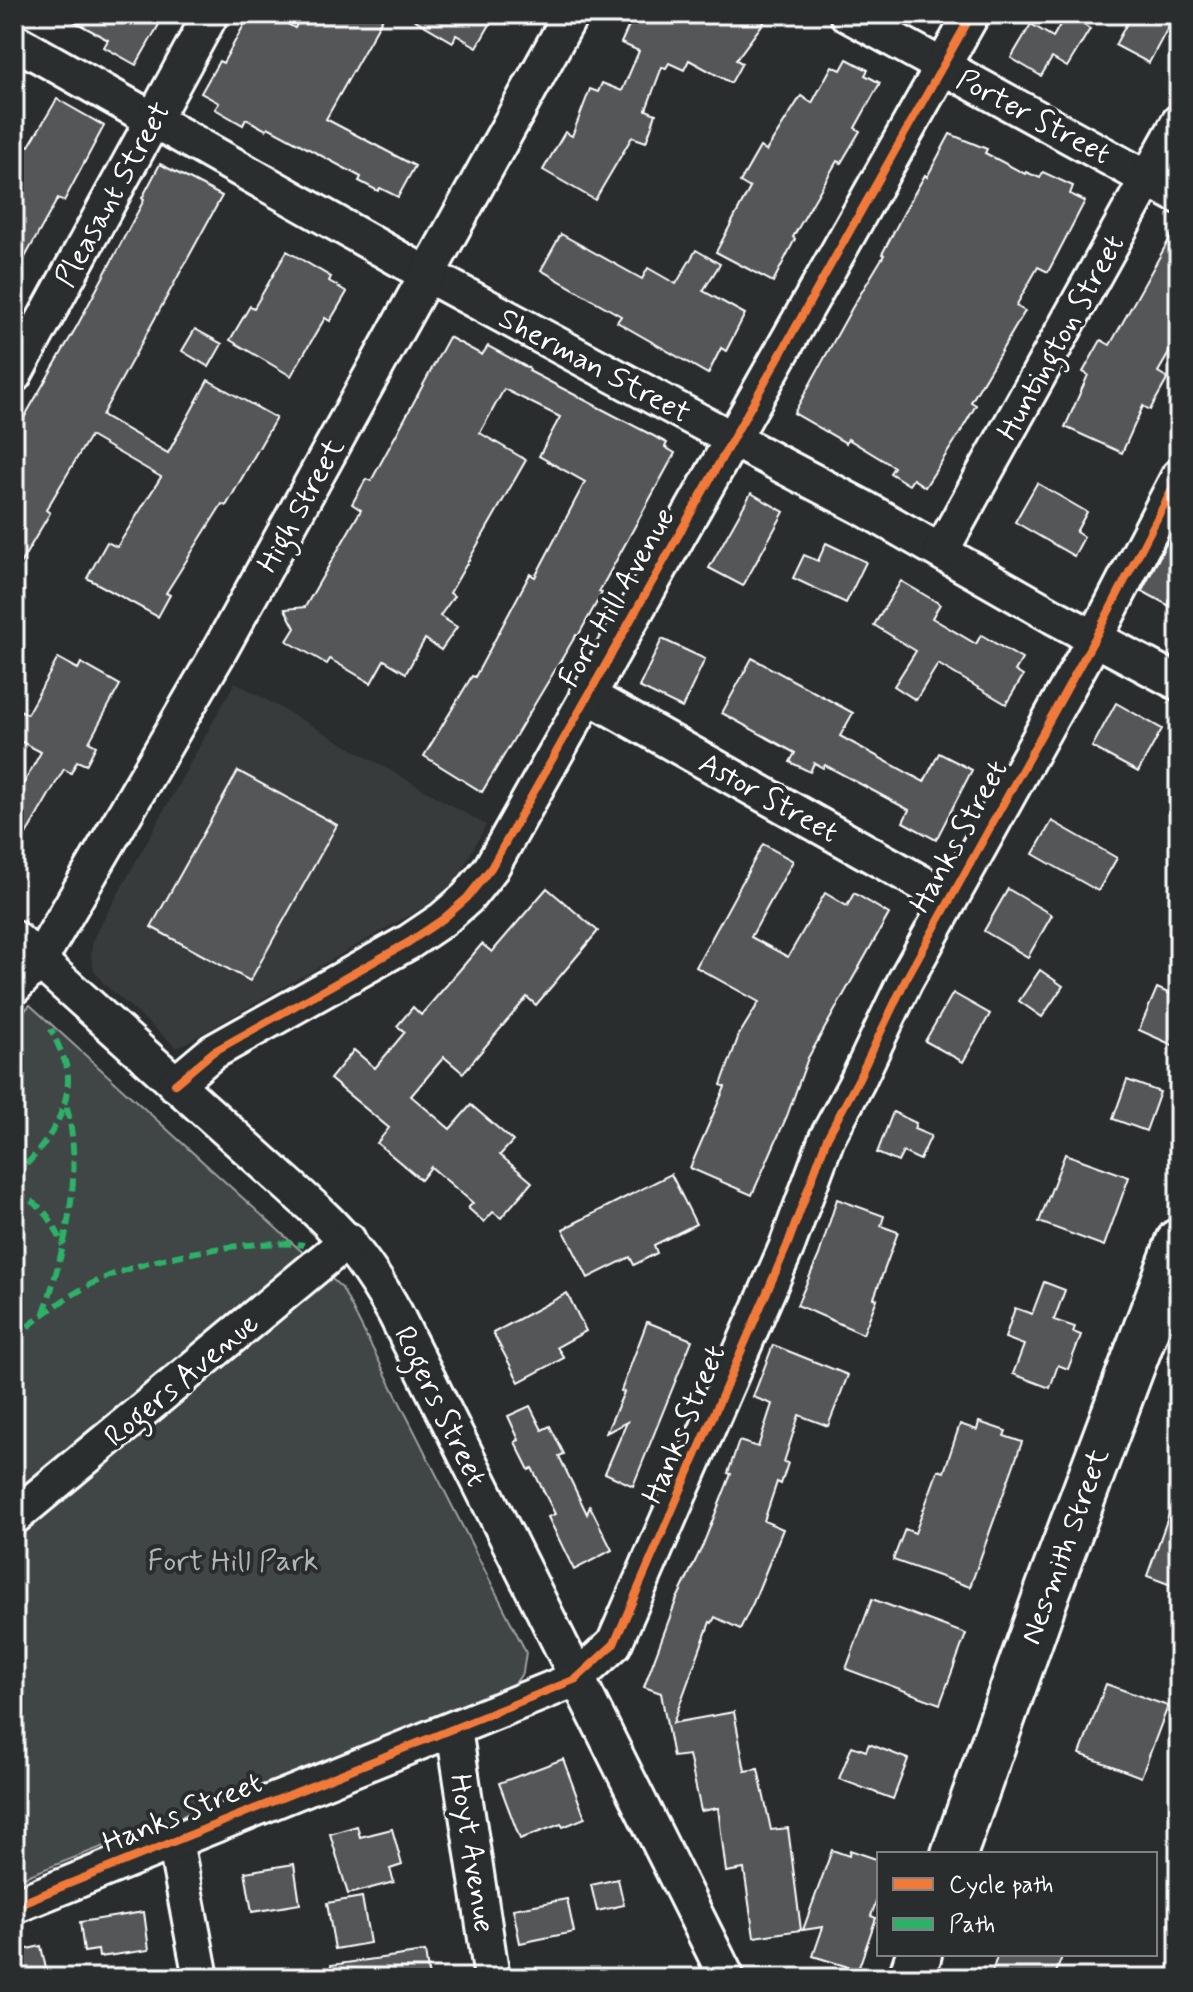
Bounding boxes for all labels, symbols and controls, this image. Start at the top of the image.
street label: Porter Street [950,60,1117,174]
street label: Pleasant Street [46,95,180,294]
street label: Huntington Street [989,228,1137,449]
street label: Sherman Street [492,299,697,433]
street label: High Street [248,431,357,581]
street label: Fort Hill Avenue [550,501,685,695]
street label: Astor Street [692,744,845,853]
street label: Hanks Street [901,753,1017,920]
street label: Rogers Avenue [97,1304,269,1458]
street label: Rogers Street [381,1320,495,1495]
street label: Hanks Street [633,1339,735,1510]
street label: Nesmith Street [1012,1443,1119,1650]
park label: Fort Hill Park [148,1542,319,1581]
street label: Hanks Street [97,1764,268,1863]
street label: Hoyt Avenue [440,1771,503,1935]
legend [877,1852,1157,1956]
text: Cycle path [949,1870,1054,1901]
text: Path [949,1910,995,1941]

